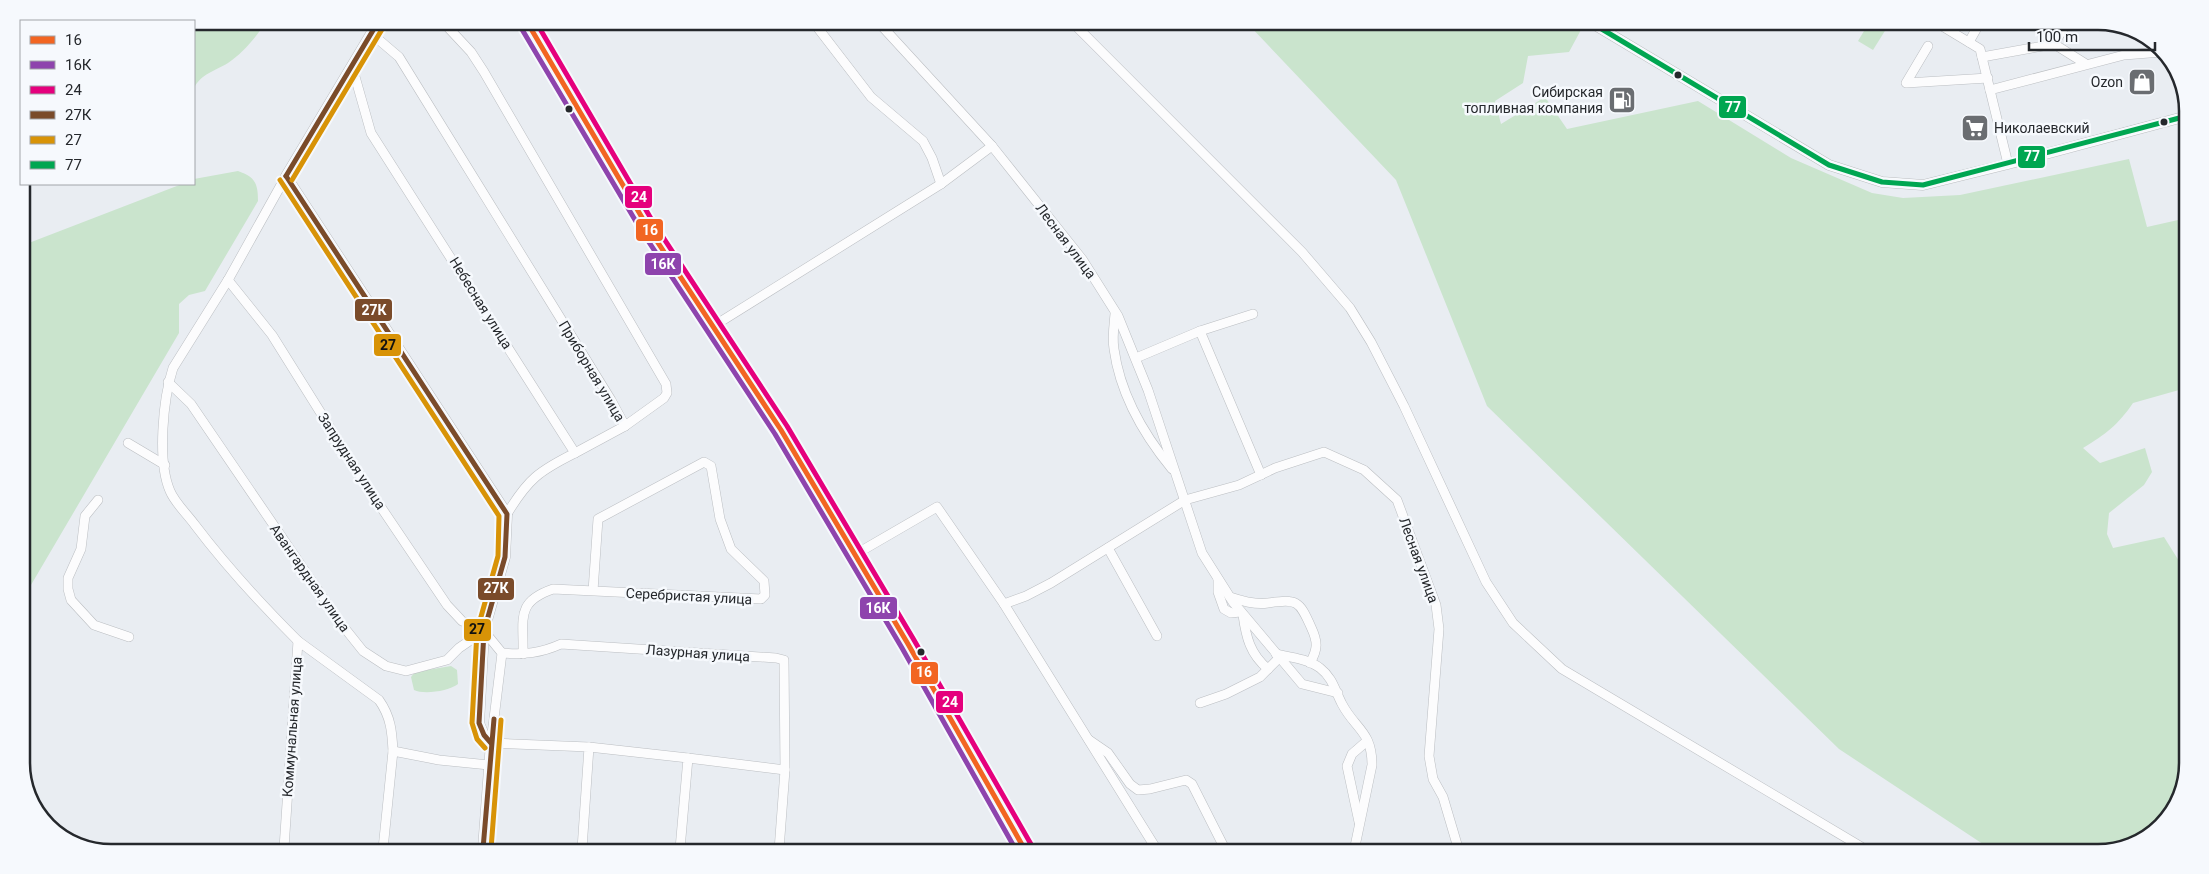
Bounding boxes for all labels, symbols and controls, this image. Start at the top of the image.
legend [20,20,195,185]
scale bar [2029,20,2155,52]
text: 100 m [2036,28,2078,46]
text: 16 [65,31,82,49]
text: 16К [65,56,92,74]
shop icon: Ozon [2127,67,2157,97]
unlabelled marker [1673,70,1683,80]
place label: Ozon [2091,74,2123,90]
text: 24 [65,81,82,99]
place label: Сибирская топливная компания [1464,84,1603,116]
fuel station icon: Сибирская топливная компания [1607,85,1637,115]
line badge: 77 [1718,95,1747,119]
text: 77 [1725,99,1741,115]
unlabelled marker [564,104,574,114]
text: 27К [65,106,92,124]
supermarket icon: Николаевский [1960,113,1990,143]
unlabelled marker [2159,117,2169,127]
place label: Николаевский [1994,120,2090,136]
text: 27 [65,131,82,149]
line badge: 77 [2017,145,2046,169]
text: 77 [2024,148,2040,164]
text: 77 [65,156,82,174]
line badge: 24 [624,185,653,209]
text: 24 [631,189,647,205]
street label: Лесная улица [1033,200,1099,282]
line badge: 16 [635,218,664,242]
text: 16 [642,222,658,238]
line badge: 16К [644,252,682,276]
street label: Небесная улица [446,254,516,352]
text: 16К [650,256,677,272]
line badge: 27К [354,298,393,322]
text: 27К [361,302,388,318]
street label: Приборная улица [556,318,628,424]
line badge: 27 [373,333,402,357]
text: 27 [380,337,396,353]
street label: Запрудная улица [315,410,389,512]
street label: Лесная улица [1396,515,1442,605]
street label: Авангардная улица [267,521,353,635]
line badge: 27К [477,577,515,601]
text: 27К [483,580,510,596]
street label: Серебристая улица [625,585,753,607]
line badge: 16К [859,596,898,620]
text: 16К [865,600,892,616]
line badge: 27 [463,618,492,642]
text: 27 [469,621,485,637]
street label: Лазурная улица [645,641,751,665]
unlabelled marker [916,647,926,657]
street label: Коммунальная улица [279,656,305,798]
line badge: 16 [910,661,939,685]
text: 16 [916,664,932,680]
line badge: 24 [935,690,964,714]
text: 24 [942,694,958,710]

